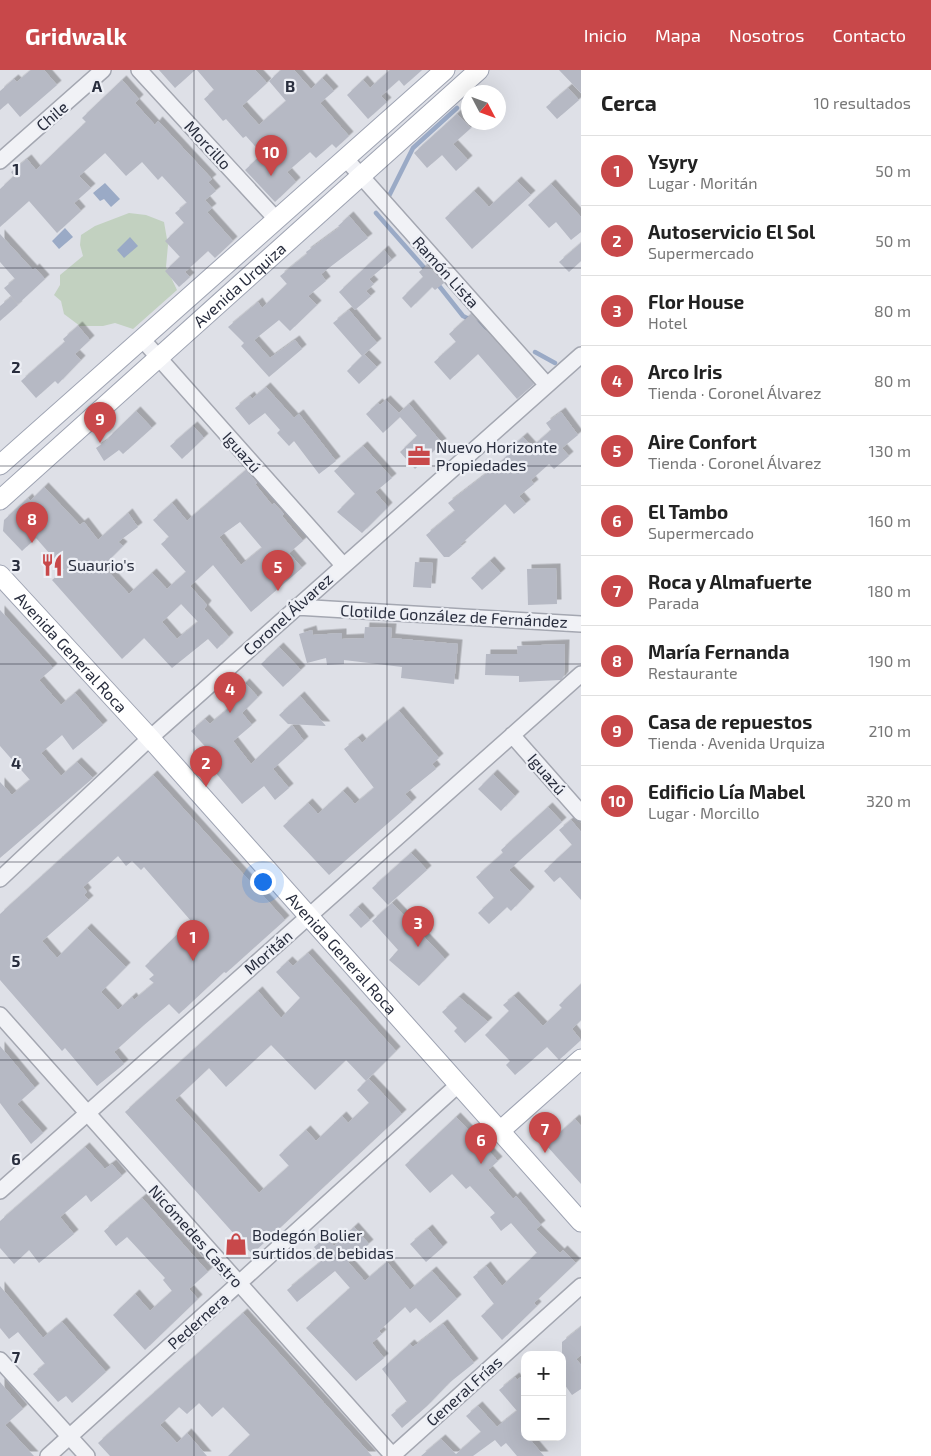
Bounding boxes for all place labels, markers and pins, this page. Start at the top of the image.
pin: 10 [255,135,287,176]
pin: 9 [84,402,116,443]
place label: Nuevo Horizonte Propiedades [436,437,557,474]
office icon: Nuevo Horizonte Propiedades [406,443,432,469]
pin: 8 [16,502,48,543]
pin: 5 [262,550,294,591]
restaurant icon: Suaurio's [39,552,65,578]
place label: Suaurio's [68,555,135,574]
pin: 4 [214,672,246,713]
pin: 2 [190,746,222,787]
pin: 3 [402,906,434,947]
pin: 1 [177,920,209,961]
pin: 7 [529,1112,561,1153]
pin: 6 [465,1123,497,1164]
place label: Bodegón Bolier surtidos de bebidas [252,1225,394,1262]
shop icon: Bodegón Bolier surtidos de bebidas [223,1231,249,1257]

